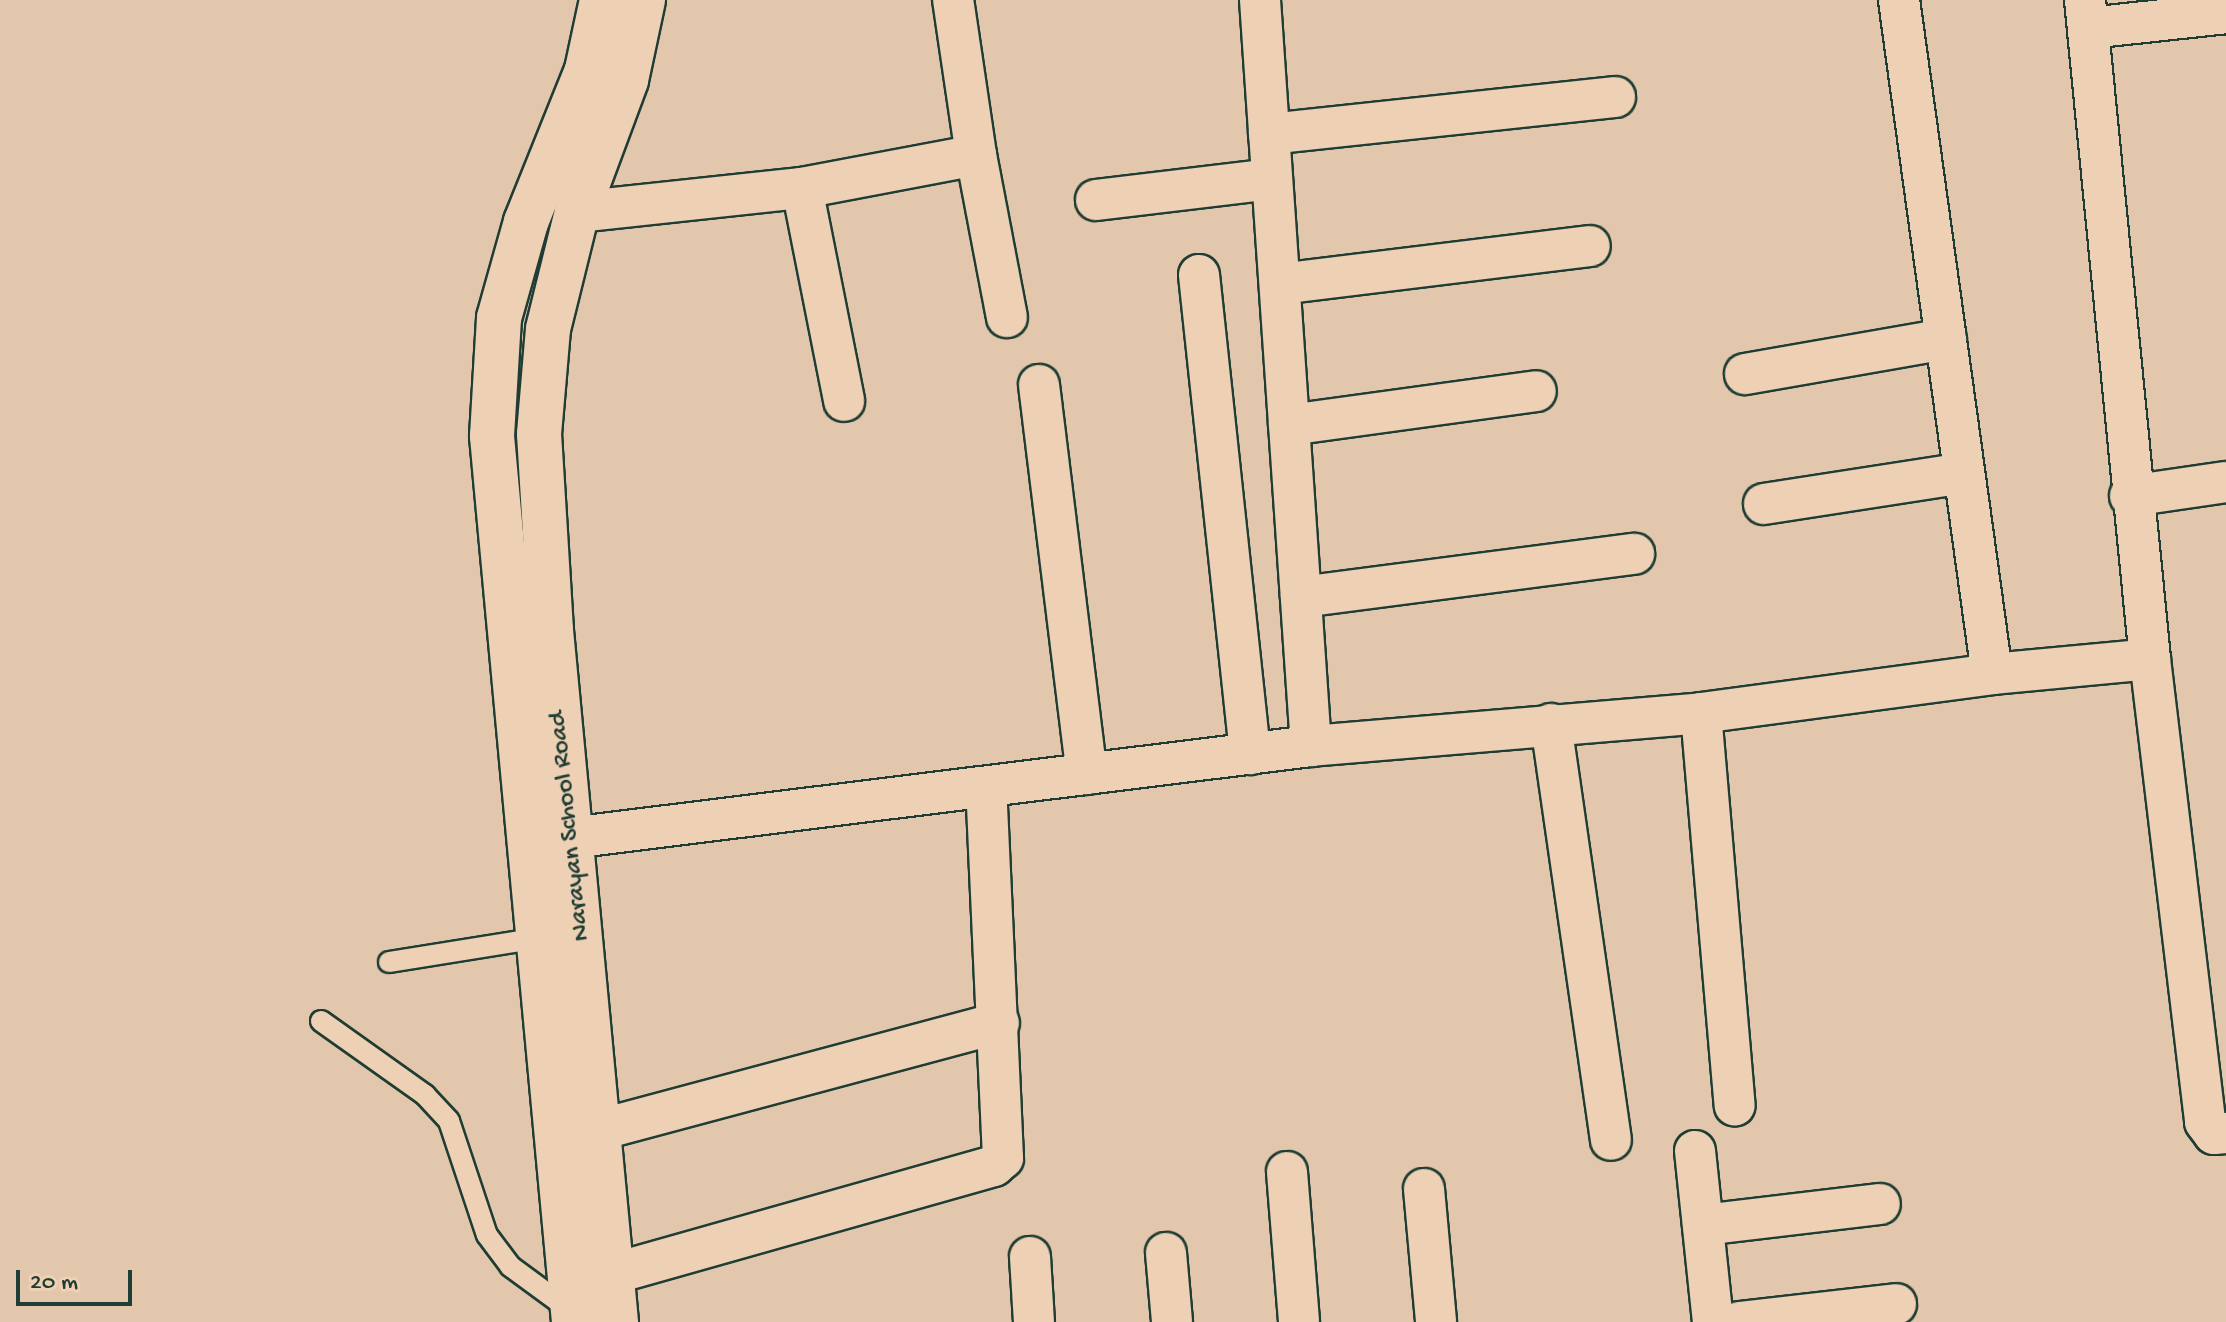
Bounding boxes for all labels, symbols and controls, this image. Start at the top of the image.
street label: Narayan School Road [543,709,599,943]
scale bar [20,1254,136,1304]
text: 20 m [30,1269,78,1298]

